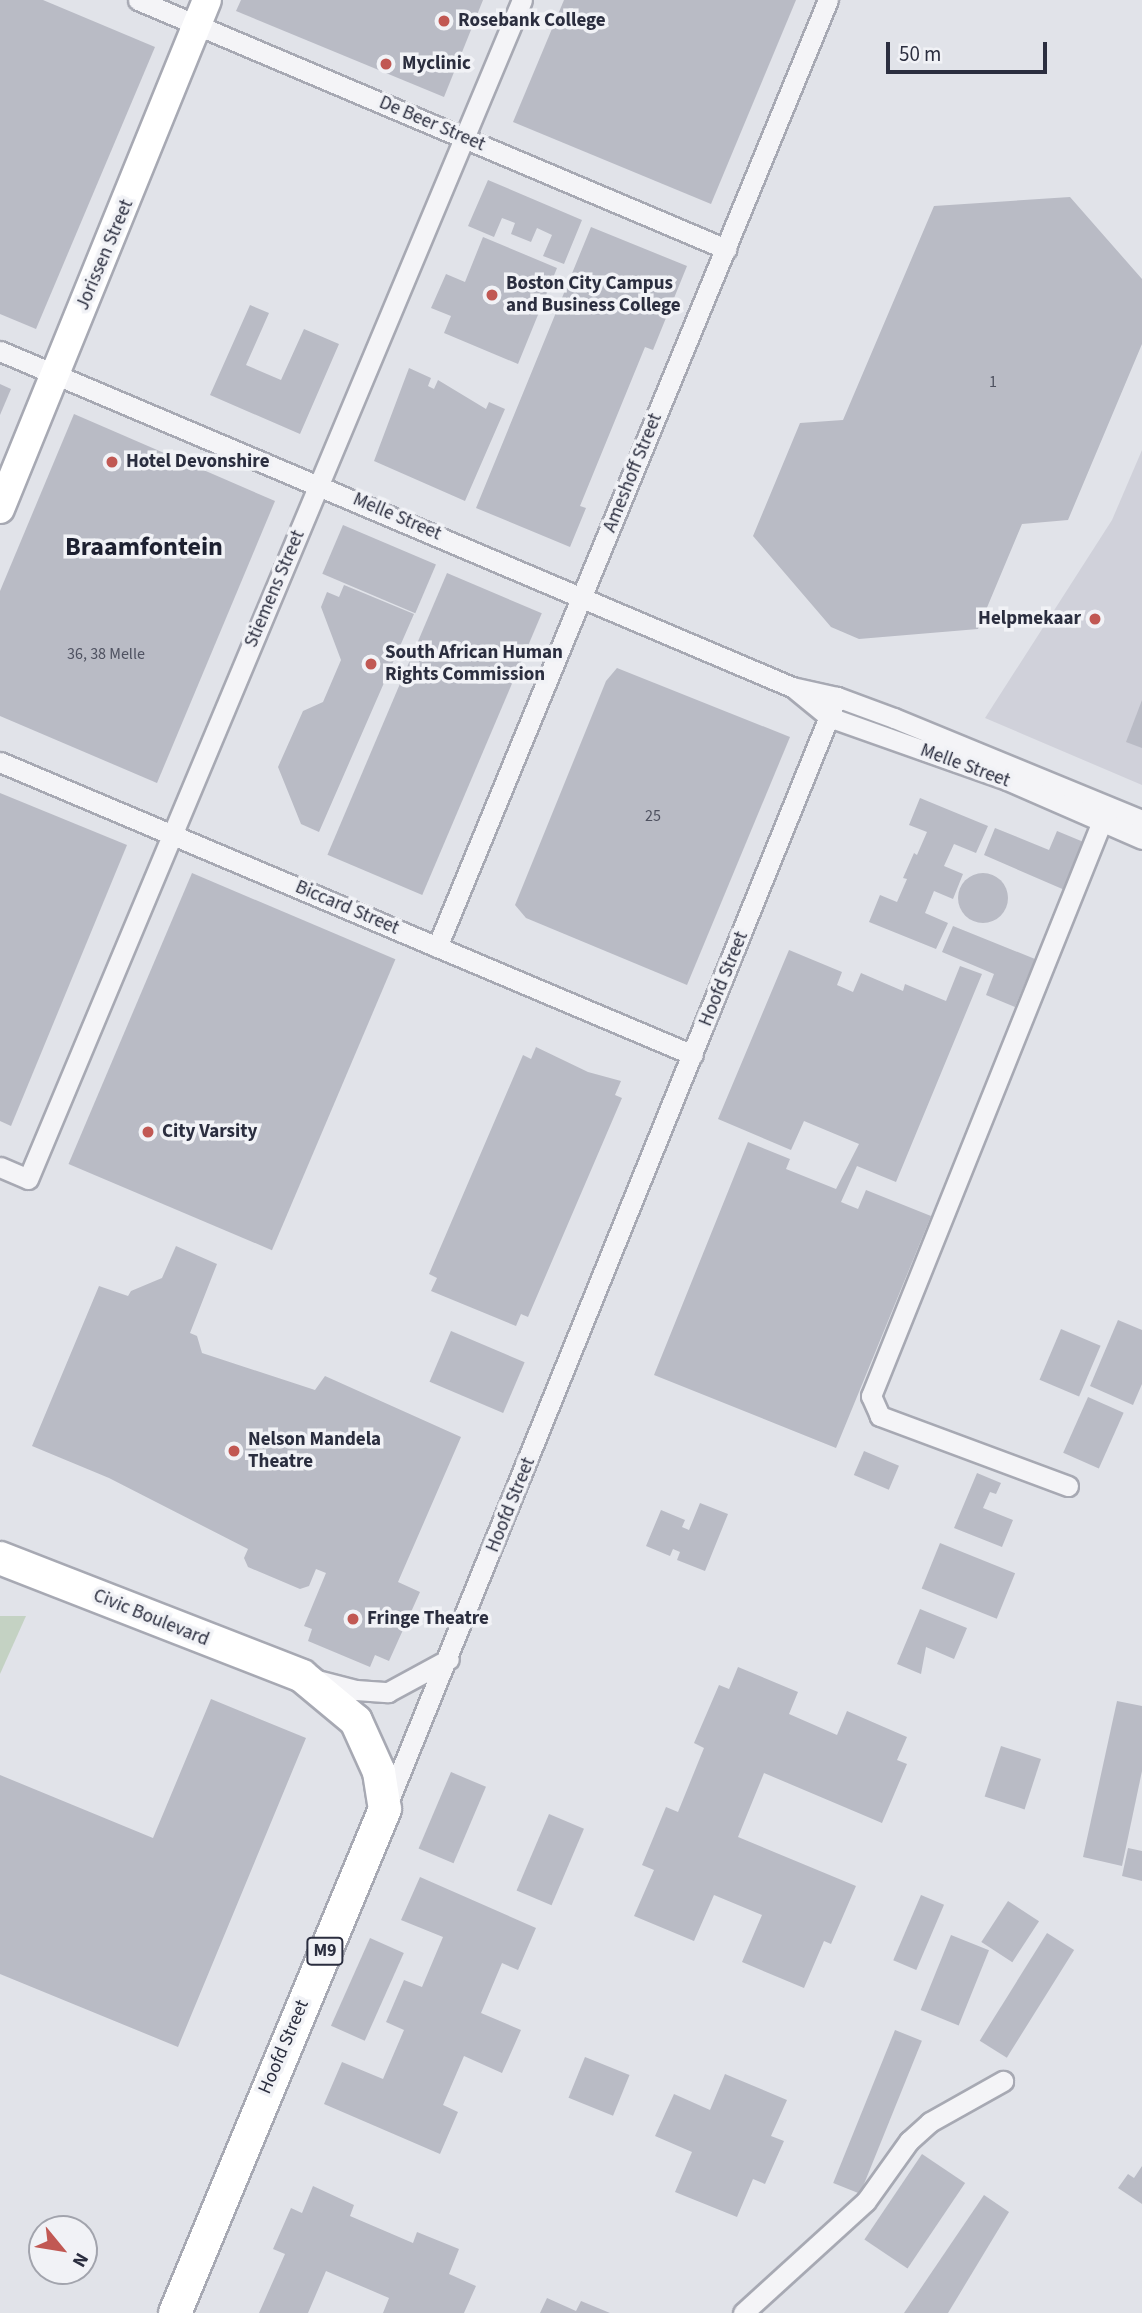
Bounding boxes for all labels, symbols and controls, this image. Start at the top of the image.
place label: Rosebank College [458,10,606,32]
marker: Rosebank College [436,13,452,29]
scale bar [890,28,1051,72]
text: 50 m [899,39,941,69]
place label: Myclinic [402,53,471,75]
marker: Myclinic [376,54,396,74]
street label: De Beer Street [376,91,488,157]
street label: Jorissen Street [71,196,139,314]
place label: Boston City Campus and Business College [506,273,681,317]
marker: Boston City Campus and Business College [484,287,500,303]
house number: 1 [989,372,997,392]
street label: Ameshoff Street [599,410,667,536]
place label: Hotel Devonshire [126,451,270,473]
marker: Hotel Devonshire [104,454,120,470]
street label: Melle Street [349,488,445,546]
street label: Stiemens Street [240,527,310,651]
district label: Braamfontein [65,531,223,563]
place label: Helpmekaar [978,608,1081,630]
marker: Helpmekaar [1087,611,1103,627]
place label: South African Human Rights Commission [385,642,563,686]
house number: 36, 38 Melle [67,644,145,664]
marker: South African Human Rights Commission [363,656,379,672]
street label: Melle Street [917,739,1013,793]
house number: 25 [645,806,661,826]
street label: Biccard Street [292,876,402,940]
street label: Hoofd Street [695,928,753,1030]
place label: City Varsity [162,1121,257,1143]
marker: City Varsity [140,1124,156,1140]
place label: Nelson Mandela Theatre [248,1429,381,1473]
marker: Nelson Mandela Theatre [226,1443,242,1459]
street label: Hoofd Street [482,1454,540,1556]
street label: Civic Boulevard [90,1584,212,1652]
place label: Fringe Theatre [367,1608,489,1630]
marker: Fringe Theatre [345,1611,361,1627]
road number: M9 [306,1937,344,1966]
street label: Hoofd Street [254,1996,314,2098]
north arrow [28,2215,98,2285]
text: N [65,2248,95,2272]

